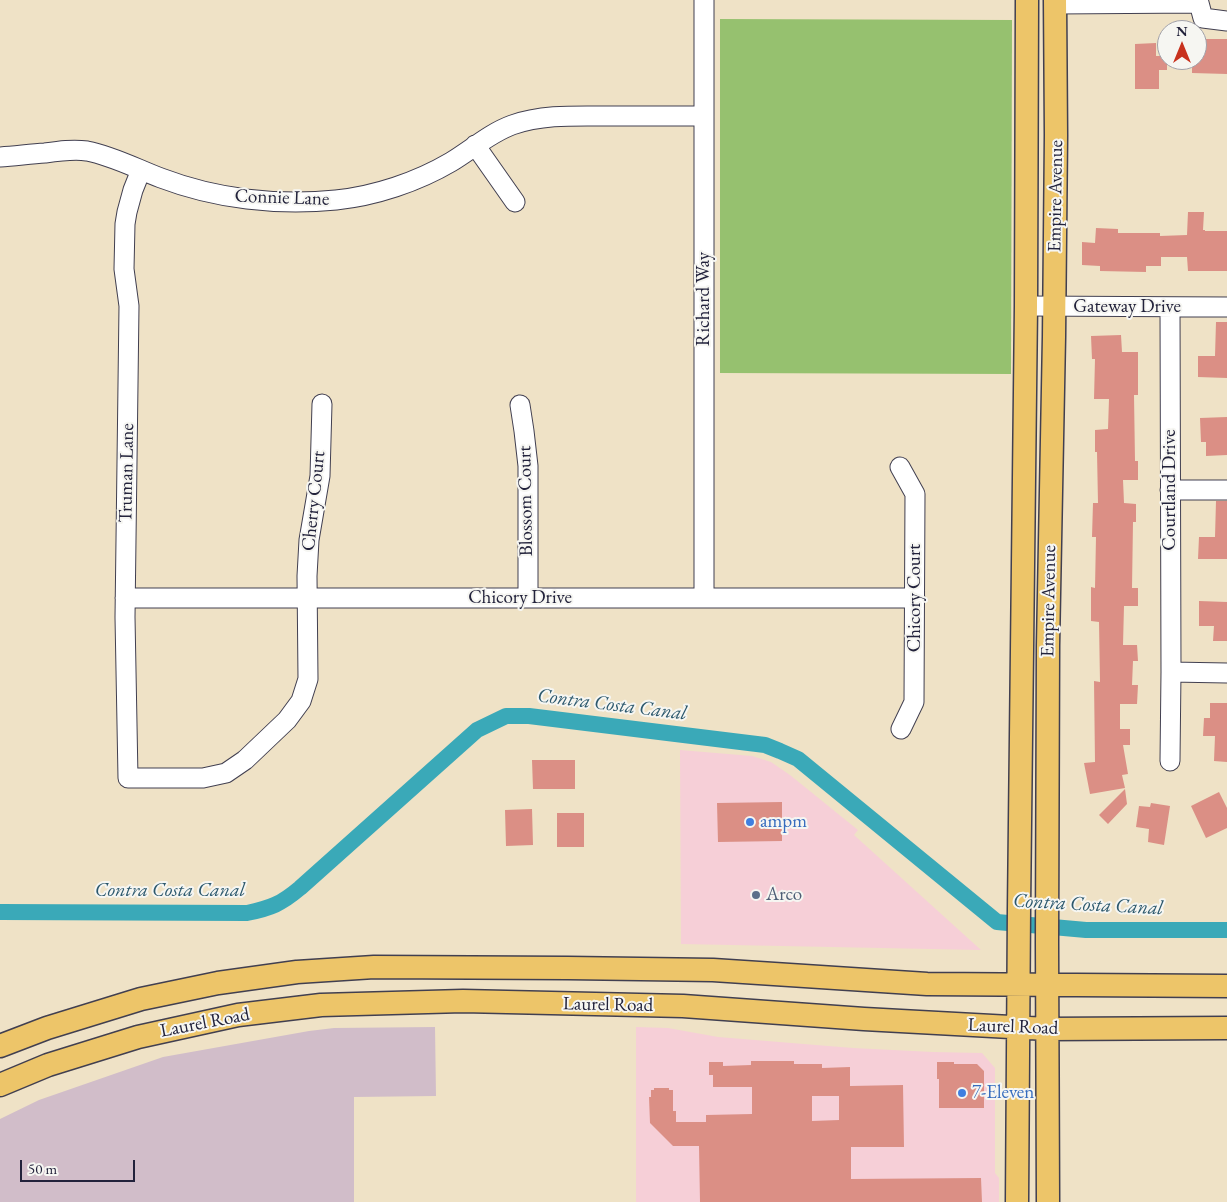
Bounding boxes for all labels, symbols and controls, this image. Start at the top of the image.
north arrow [1157,20,1207,70]
text: N [1176,22,1188,40]
street label: Empire Avenue [1044,140,1068,252]
street label: Connie Lane [234,185,330,211]
street label: Richard Way [693,252,715,346]
street label: Gateway Drive [1073,296,1181,318]
street label: Truman Lane [115,423,139,523]
street label: Courtland Drive [1159,429,1181,551]
street label: Blossom Court [514,446,538,556]
street label: Cherry Court [297,450,331,552]
street label: Chicory Court [904,544,926,652]
street label: Empire Avenue [1037,545,1061,657]
street label: Chicory Drive [468,587,572,609]
water label: Contra Costa Canal [536,684,688,726]
place label: ampm [760,811,807,833]
marker: ampm [744,816,756,828]
water label: Contra Costa Canal [95,879,245,903]
place label: Arco [766,884,802,906]
marker: Arco [750,889,762,901]
water label: Contra Costa Canal [1012,889,1164,921]
street label: Laurel Road [563,993,653,1017]
street label: Laurel Road [158,1003,252,1043]
street label: Laurel Road [967,1014,1059,1040]
place label: 7-Eleven [972,1082,1034,1104]
marker: 7-Eleven [956,1087,968,1099]
scale bar [22,1150,138,1182]
text: 50 m [28,1159,57,1178]

